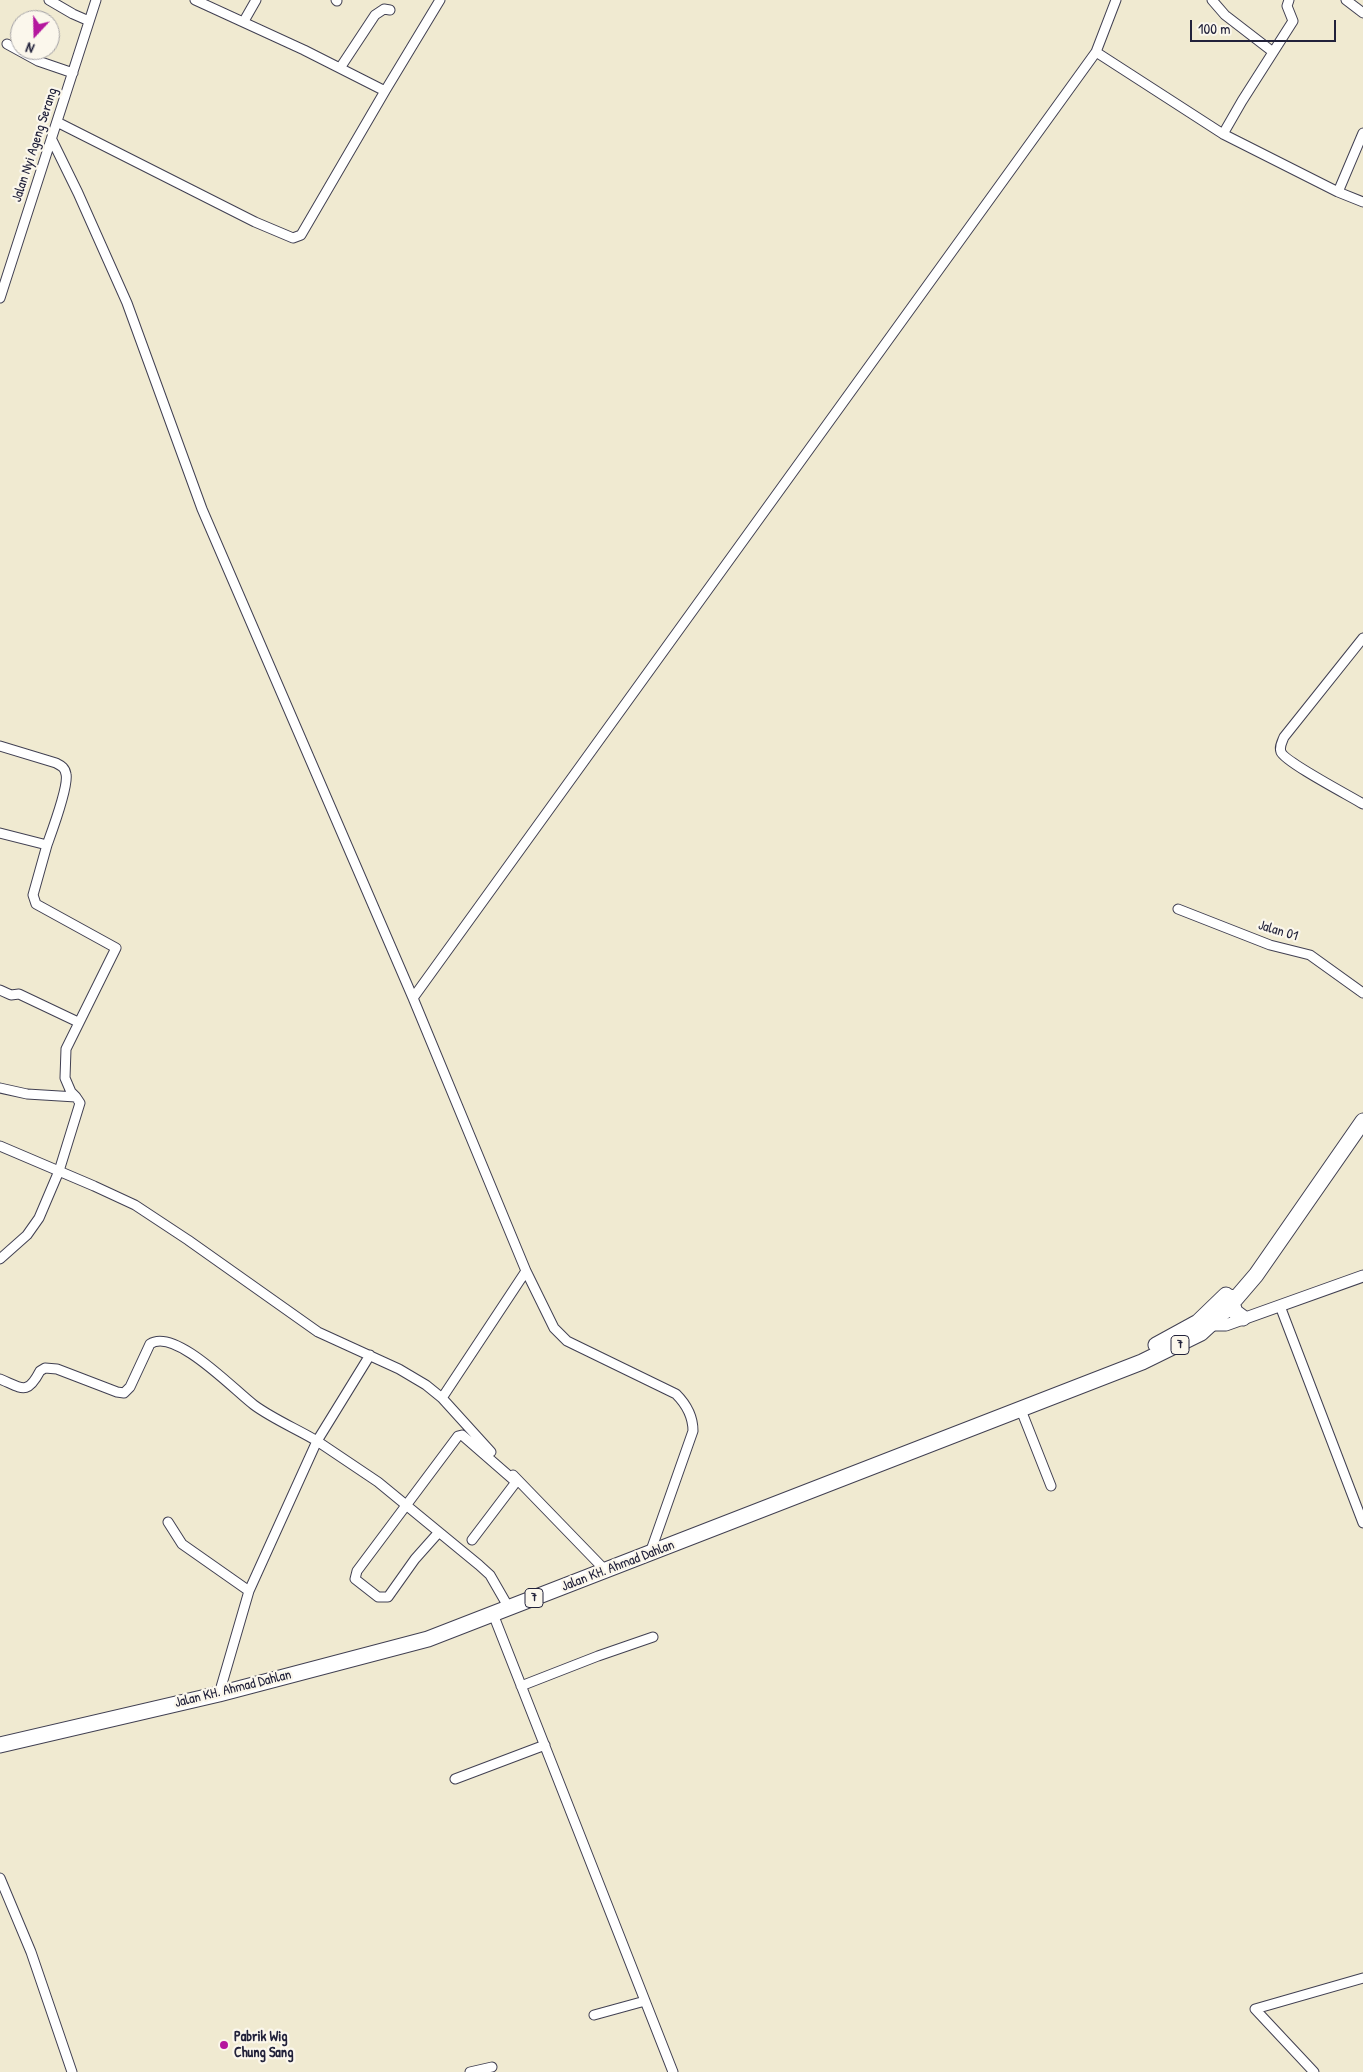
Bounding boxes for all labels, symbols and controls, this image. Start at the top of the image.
north arrow [10,10,60,60]
scale bar [1193,10,1339,42]
text: 100 m [1198,18,1231,39]
text: N [23,38,37,59]
street label: Jalan Nyi Ageng Serang [9,86,61,204]
street label: Jalan 01 [1256,917,1300,945]
road number: 7 [1171,1336,1189,1354]
street label: Jalan KH. Ahmad Dahlan [559,1537,677,1595]
road number: 7 [525,1589,543,1608]
street label: Jalan KH. Ahmad Dahlan [173,1666,293,1712]
place label: Pabrik Wig Chung Sang [234,2029,293,2062]
marker: Pabrik Wig Chung Sang [218,2039,230,2051]

